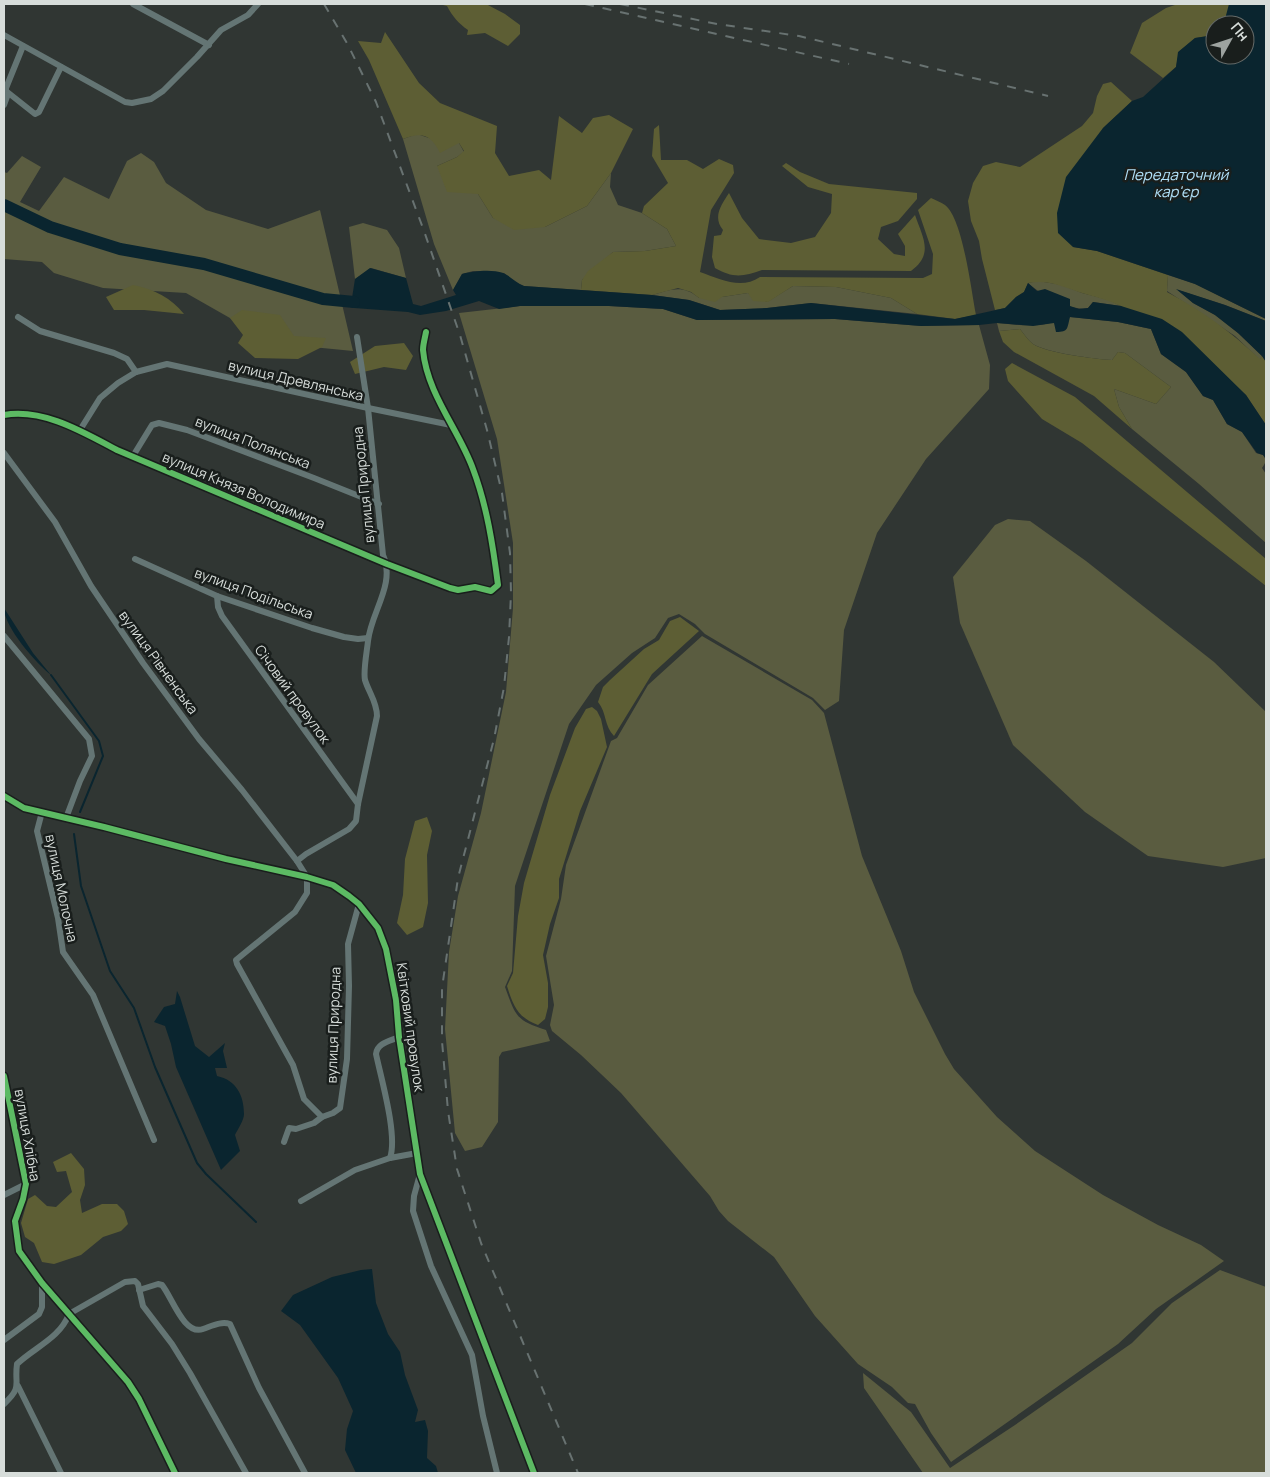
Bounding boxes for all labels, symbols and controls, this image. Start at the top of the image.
north arrow [1205,15,1255,65]
text: Пн [1227,18,1254,45]
water label: Передаточний кар'єр [1124,164,1230,202]
street label: вулиця Древлянська [227,355,365,405]
street label: вулиця Полянська [193,411,313,473]
street label: вулиця Природна [347,426,379,544]
street label: вулиця Князя Володимира [160,447,328,533]
street label: вулиця Подільська [192,563,316,623]
street label: вулиця Рівненська [115,606,203,718]
street label: Січовий провулок [251,641,336,748]
street label: вулиця Молочна [41,832,83,944]
street label: Квітковий провулок [393,961,430,1094]
street label: вулиця Природна [321,966,345,1084]
street label: вулиця Хлібна [11,1087,45,1183]

